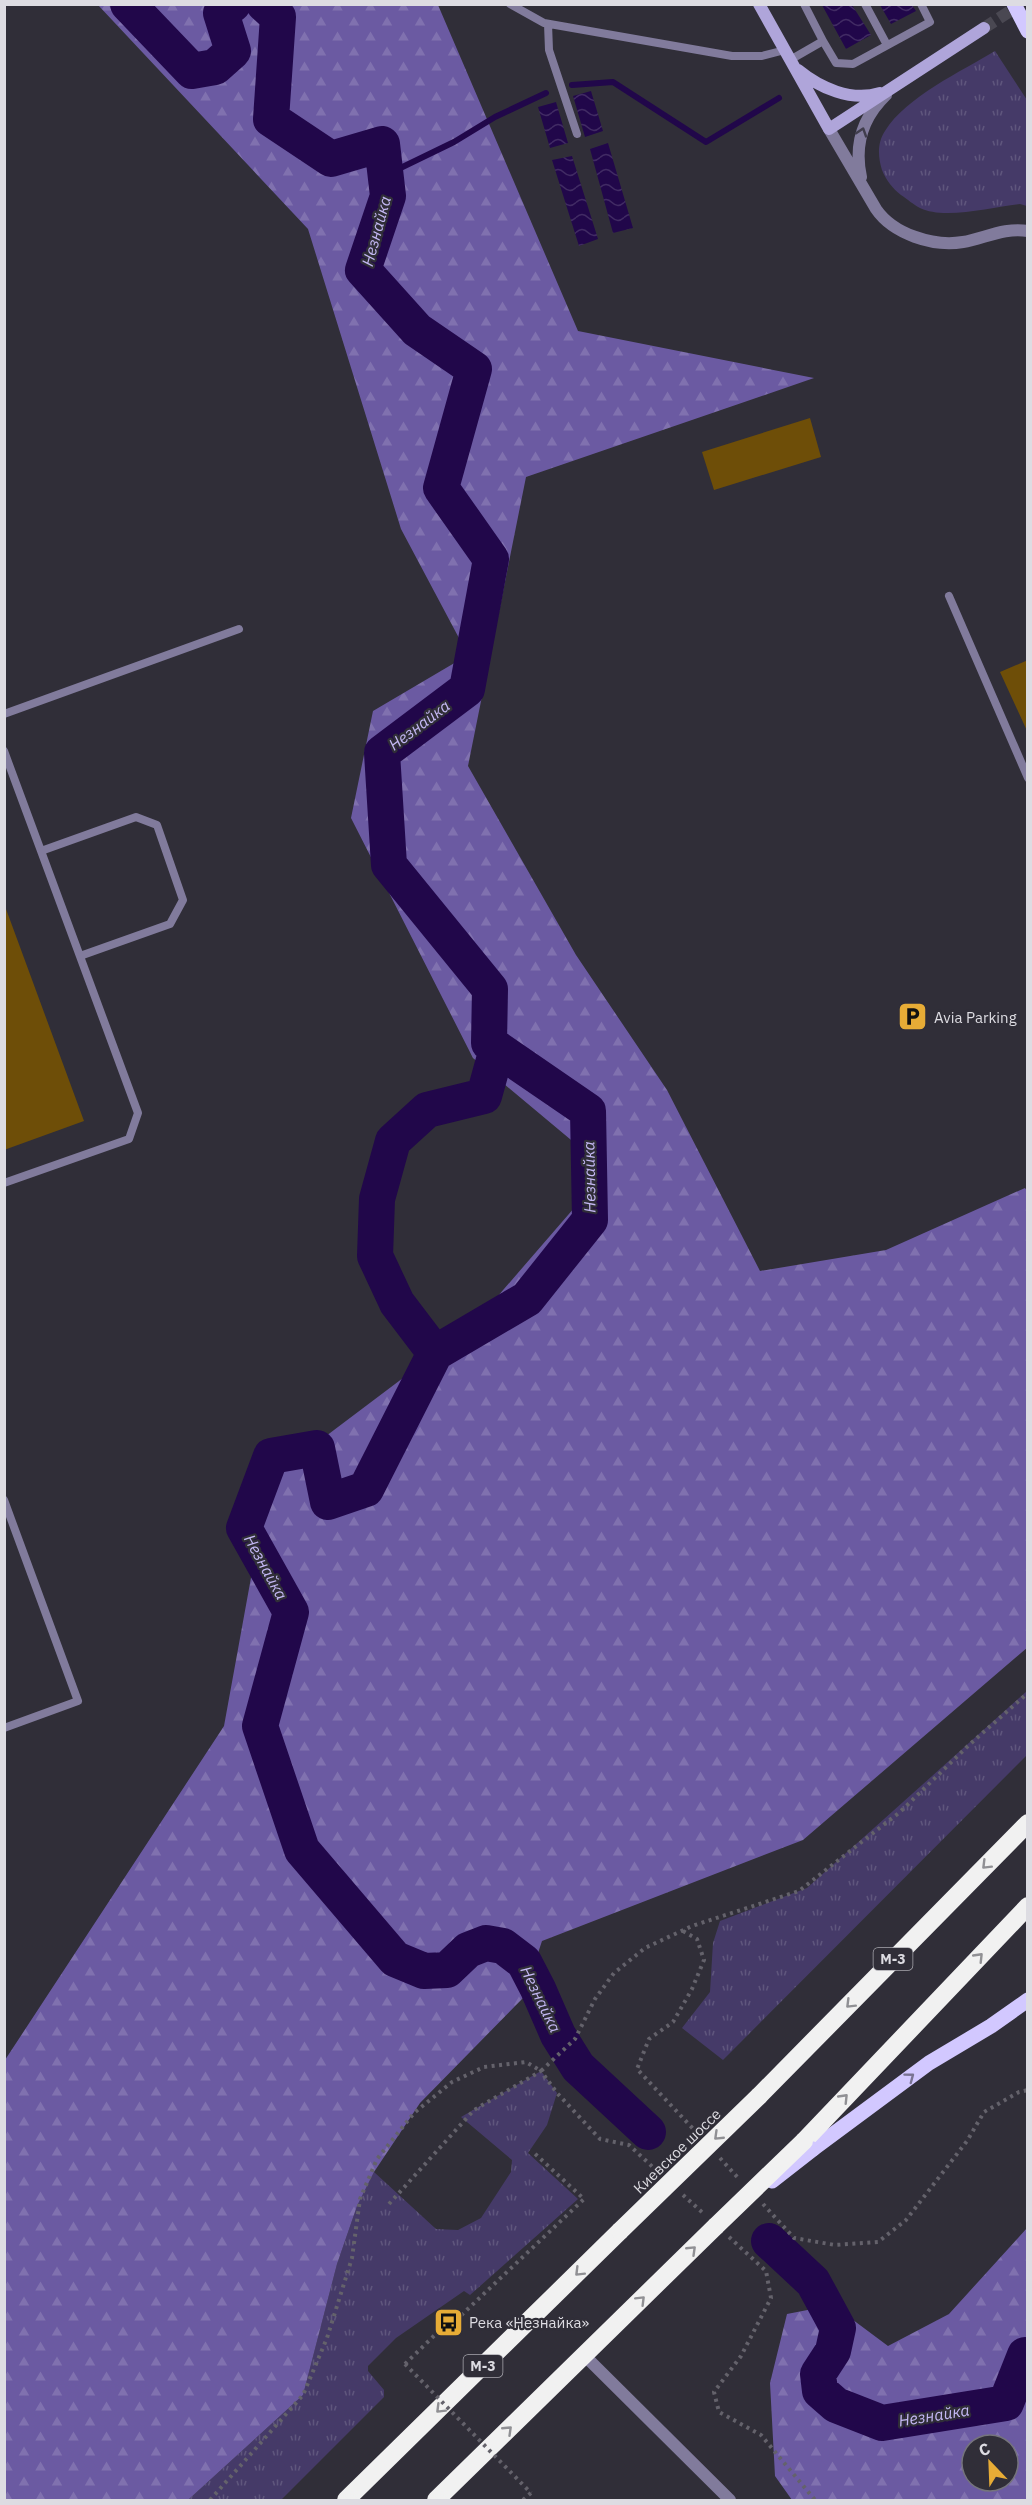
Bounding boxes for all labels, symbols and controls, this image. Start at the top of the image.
one-way arrow [855,127,867,138]
water label: Незнайка [357,194,395,268]
water label: Незнайка [384,695,454,755]
parking icon: Avia Parking [897,1001,929,1033]
place label: Avia Parking [934,1008,1017,1027]
water label: Незнайка [578,1141,600,1213]
water label: Незнайка [240,1531,292,1603]
one-way arrow [983,1857,994,1868]
road number: М-3 [874,1948,912,1970]
one-way arrow [972,1953,983,1963]
water label: Незнайка [516,1962,566,2036]
one-way arrow [846,1996,857,2007]
one-way arrow [904,2073,915,2084]
one-way arrow [837,2095,848,2106]
street label: Киевское шоссе [629,2104,725,2198]
one-way arrow [714,2129,725,2140]
one-way arrow [685,2246,695,2257]
one-way arrow [575,2265,585,2276]
one-way arrow [634,2296,645,2307]
bus stop icon: Река «Незнайка» [432,2306,464,2338]
place label: Река «Незнайка» [469,2313,589,2332]
road number: М-3 [464,2355,502,2377]
water label: Незнайка [897,2400,971,2430]
one-way arrow [436,2401,447,2412]
one-way arrow [501,2427,512,2438]
north arrow [960,2433,1020,2493]
text: С [975,2438,993,2460]

